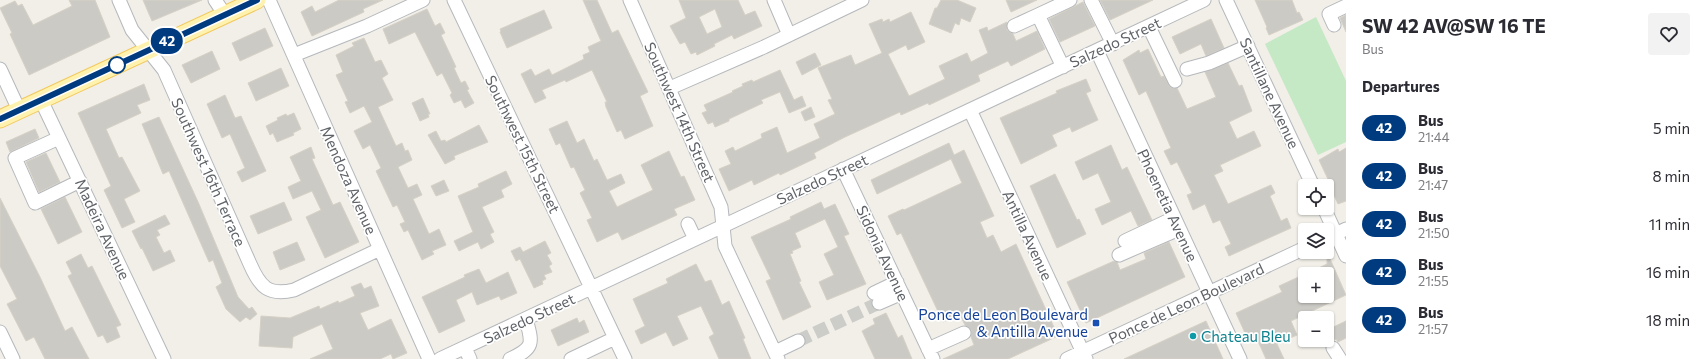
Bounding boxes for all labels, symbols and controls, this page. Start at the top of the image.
street label: Salzedo Street [1066,13,1164,71]
button: heart [1648,13,1690,55]
text: SW 42 AV@SW 16 TE [1362,14,1546,37]
line badge: 42 [149,28,185,54]
text: 42 [159,32,175,49]
street label: Santillane Avenue [1236,35,1304,151]
street label: Southwest 14th Street [641,39,719,185]
text: Bus [1362,41,1384,57]
unlabelled marker [108,56,126,74]
street label: Southwest 15th Street [482,72,564,216]
text: Departures [1362,77,1440,95]
street label: Southwest 16th Terrace [168,95,250,249]
text: Bus [1418,111,1443,129]
text: 42 [1376,119,1392,136]
text: 5 min [1653,119,1690,137]
street label: Mendoza Avenue [317,123,381,237]
text: 21:44 [1418,129,1449,145]
street label: Phoenetia Avenue [1134,146,1202,264]
street label: Salzedo Street [773,150,871,208]
text: Bus [1418,159,1443,177]
text: 42 [1376,167,1392,184]
text: 8 min [1652,167,1690,185]
street label: Madeira Avenue [72,176,134,282]
text: 21:47 [1418,177,1448,193]
map controls [1298,179,1334,347]
button: locate [1298,179,1334,215]
street label: Antilla Avenue [999,187,1057,283]
street label: Sidonia Avenue [853,202,913,304]
text: Bus [1418,207,1443,225]
text: 42 [1376,215,1392,232]
text: 11 min [1649,215,1690,233]
button: layers [1298,223,1334,259]
text: 21:50 [1418,225,1450,241]
text: Bus [1418,255,1443,273]
street label: Ponce de Leon Boulevard [1105,259,1267,347]
text: 42 [1376,263,1392,280]
text: 16 min [1646,263,1690,281]
button: + [1298,267,1334,303]
text: 21:55 [1418,273,1449,289]
street label: Salzedo Street [480,289,578,347]
text: Bus [1418,303,1443,321]
place label: Ponce de Leon Boulevard & Antilla Avenue [918,305,1088,340]
button: − [1298,311,1334,347]
text: 42 [1376,311,1392,328]
text: 18 min [1646,311,1690,329]
marker: Ponce de Leon Boulevard & Antilla Avenue [1091,318,1101,328]
text: 21:57 [1418,321,1448,337]
place label: Chateau Bleu [1201,327,1291,345]
marker: Chateau Bleu [1188,331,1198,341]

